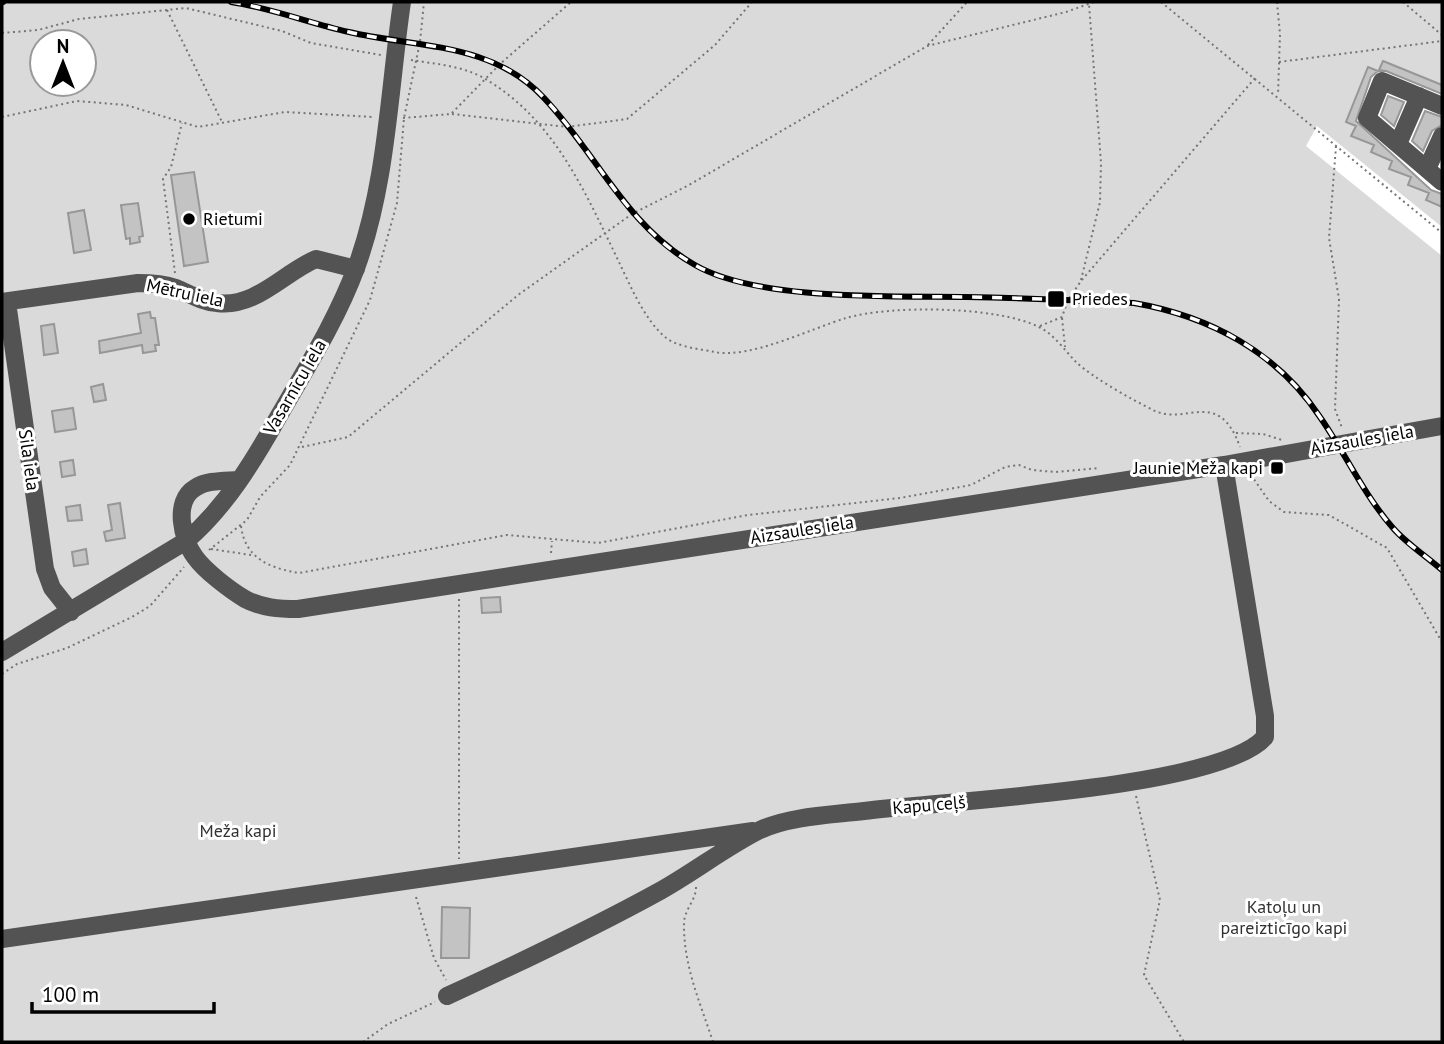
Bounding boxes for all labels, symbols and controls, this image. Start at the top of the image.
north arrow [28,28,98,98]
text: N [57,34,69,58]
place label: Rietumi [203,207,263,230]
marker: Rietumi [181,211,197,227]
street label: Mētru iela [144,273,226,312]
place label: Priedes [1072,287,1128,310]
marker: Priedes [1046,289,1066,309]
street label: Vasarnīcu iela [258,335,331,439]
street label: Aizsaules iela [1308,419,1415,460]
street label: Sila iela [14,428,45,492]
place label: Jaunie Meža kapi [1132,456,1263,479]
marker: Jaunie Meža kapi [1269,460,1285,476]
street label: Aizsaules iela [748,510,855,549]
street label: Kapu ceļš [891,790,966,819]
park label: Meža kapi [199,819,277,842]
park label: Katoļu un pareizticīgo kapi [1221,895,1347,939]
scale bar [32,970,214,1014]
text: 100 m [42,981,99,1008]

